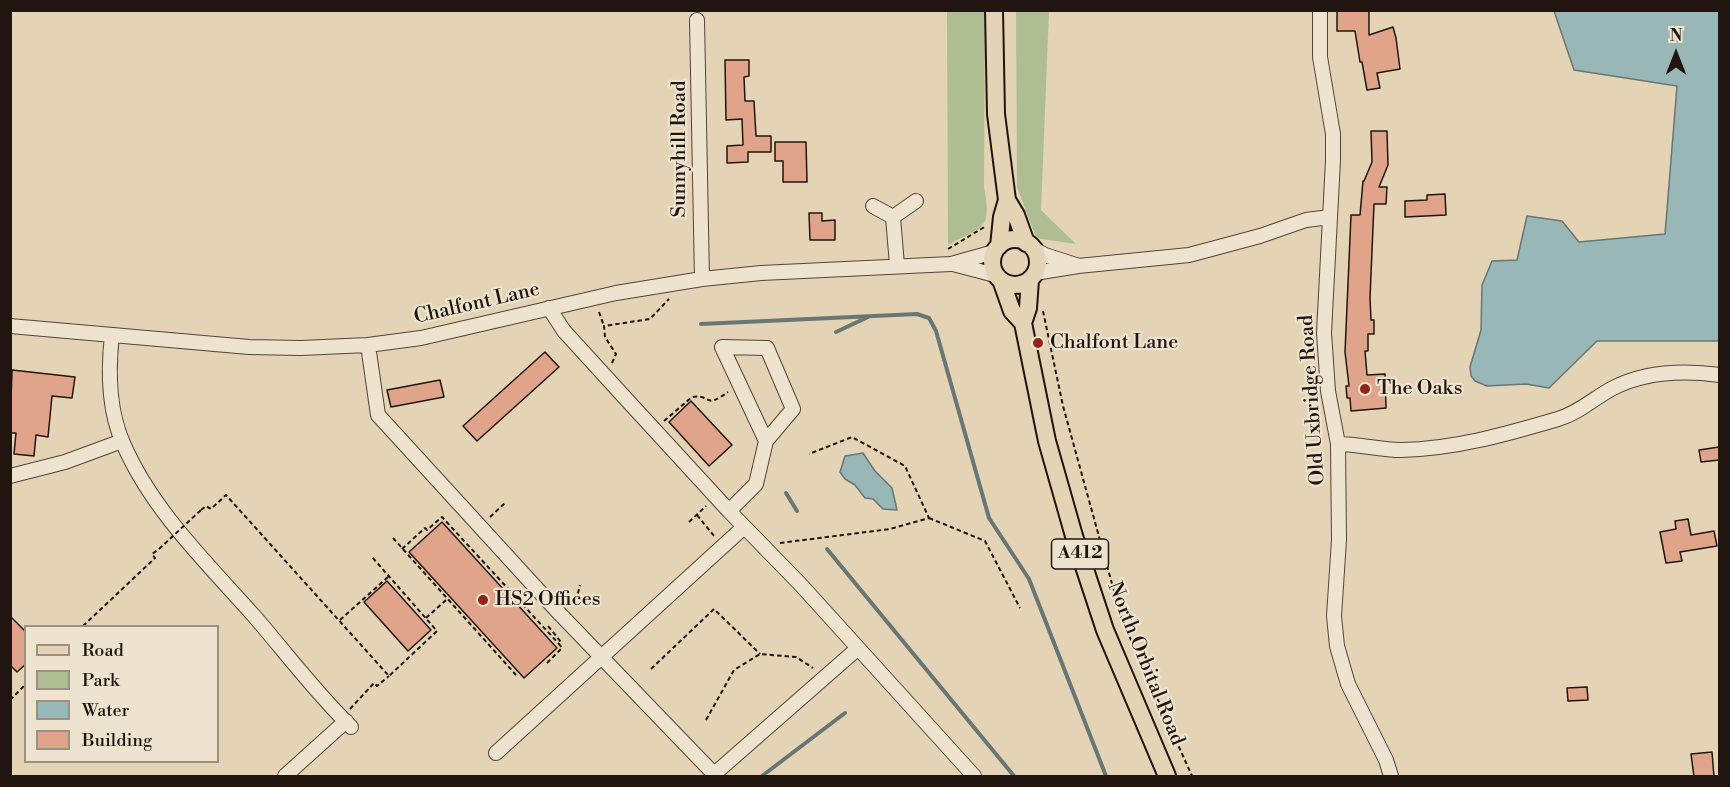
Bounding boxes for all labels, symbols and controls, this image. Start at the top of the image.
north arrow [1646,24,1706,84]
text: N [1670,26,1682,46]
street label: Sunnyhill Road [668,80,692,218]
street label: Chalfont Lane [412,278,542,330]
street label: Old Uxbridge Road [1295,314,1331,486]
place label: Chalfont Lane [1050,331,1178,355]
marker: Chalfont Lane [1031,336,1045,350]
place label: The Oaks [1377,377,1463,401]
marker: The Oaks [1358,382,1372,396]
road number: A412 [1052,539,1108,569]
street label: North Orbital Road [1101,579,1189,749]
place label: HS2 Offices [495,588,601,612]
marker: HS2 Offices [476,593,490,607]
legend [24,625,219,763]
text: Road [82,639,124,662]
text: Park [82,669,119,692]
text: Water [82,699,129,722]
text: Building [82,729,152,752]

